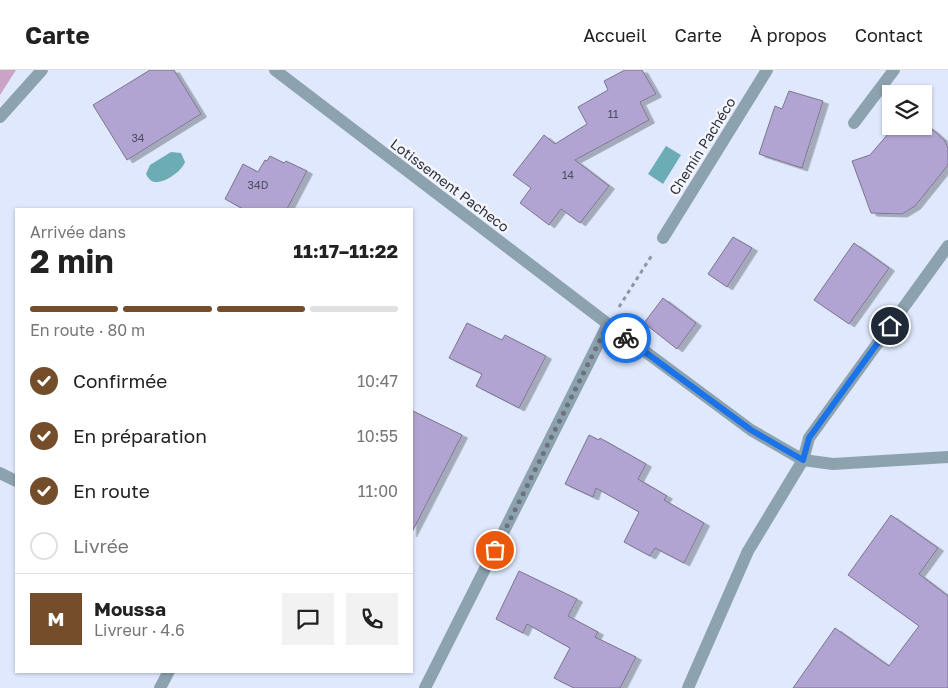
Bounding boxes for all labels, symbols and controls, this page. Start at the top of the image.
text: Carte [25,20,90,49]
text: Accueil [583,24,647,46]
text: Carte [675,24,722,46]
text: À propos [750,24,827,46]
text: Contact [855,24,923,46]
map controls [882,85,932,135]
button: layers [882,85,932,135]
street label: Chemin Pachéco [665,94,739,198]
house number: 11 [608,107,618,120]
house number: 34 [131,131,145,144]
street label: Lotissement Pacheco [387,135,513,235]
house number: 14 [562,168,574,181]
house number: 34D [248,178,269,191]
text: Arrivée dans [30,222,126,242]
text: 11:17–11:22 [293,239,398,262]
text: 2 min [30,242,114,280]
pin [869,305,911,347]
icon: home [876,312,904,340]
courier [601,313,651,363]
text: En route · 80 m [30,320,145,340]
icon: bike [612,324,640,352]
icon: check [30,367,58,395]
text: Confirmée [73,369,167,392]
text: 10:47 [357,371,398,391]
icon: check [30,422,58,450]
text: En préparation [73,424,207,447]
text: 10:55 [357,426,398,446]
icon: check [30,477,58,505]
text: En route [73,479,150,502]
text: 11:00 [358,481,398,501]
pin [474,529,516,571]
text: Livrée [73,534,129,557]
icon: bag [481,536,509,564]
button: chat [282,593,334,645]
button: phone [346,593,398,645]
text: Moussa [94,597,166,620]
text: M [48,607,64,630]
text: Livreur · 4.6 [94,620,185,640]

